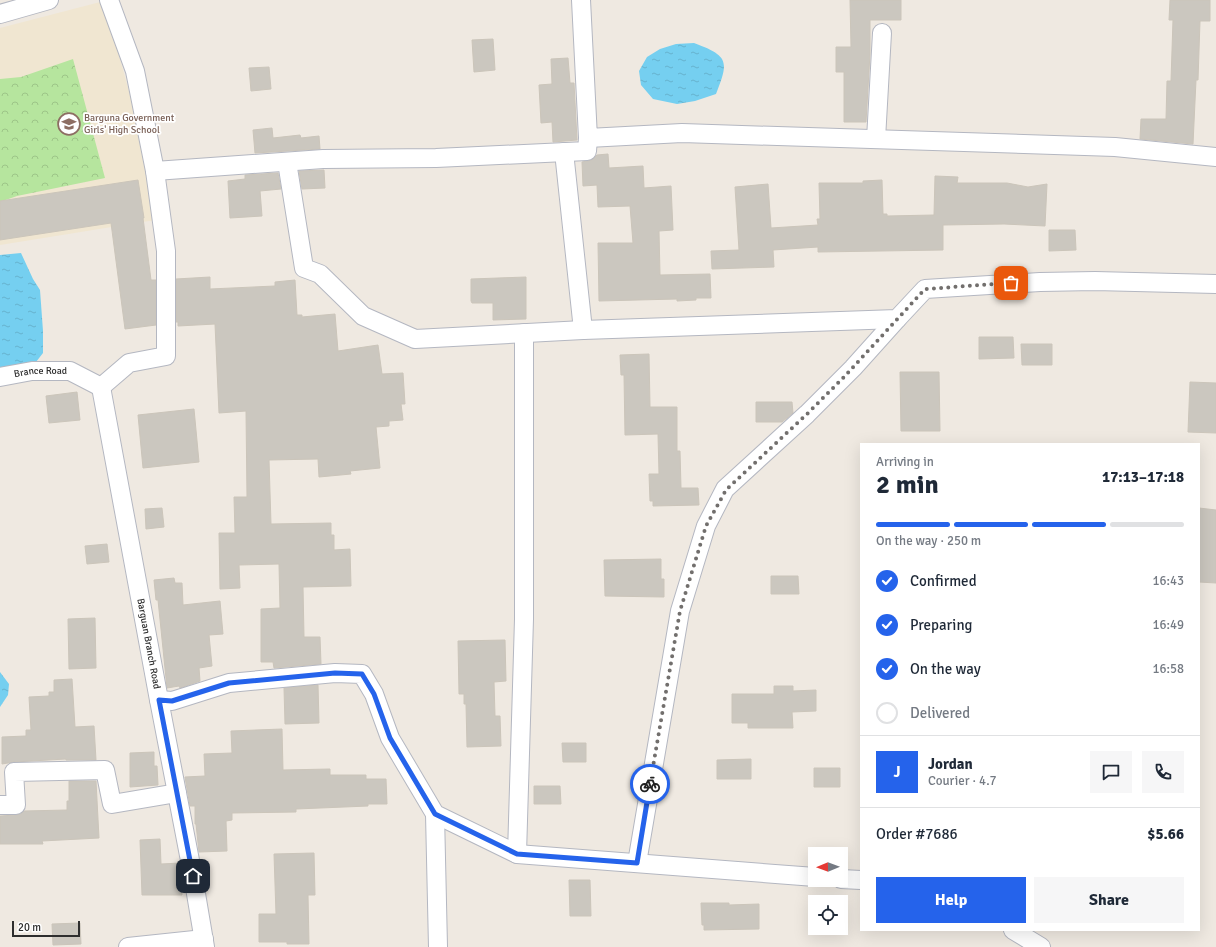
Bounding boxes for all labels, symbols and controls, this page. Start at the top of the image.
school or university icon: Barguna Government Girls' High School [56,111,82,137]
place label: Barguna Government Girls' High School [84,112,175,136]
pin [994,266,1028,300]
icon: bag [1000,272,1022,294]
street label: Brance Road [13,365,67,380]
text: Arriving in [876,454,934,470]
text: 17:13–17:18 [1102,468,1184,486]
text: 2 min [876,469,939,501]
text: On the way · 250 m [876,533,981,549]
icon: check [876,570,898,592]
text: Confirmed [910,572,977,590]
text: 16:43 [1152,573,1184,589]
street label: Barguan Branch Road [134,597,163,690]
icon: check [876,614,898,636]
text: Preparing [910,616,973,634]
text: 16:49 [1152,617,1184,633]
icon: check [876,658,898,680]
text: On the way [910,660,981,678]
text: 16:58 [1152,661,1184,677]
text: Delivered [910,704,970,722]
button: chat [1090,751,1132,793]
button: phone [1142,751,1184,793]
text: Jordan [928,755,973,773]
text: J [893,763,901,781]
courier [630,764,670,804]
icon: bike [639,773,661,795]
text: Courier · 4.7 [928,773,997,789]
text: Order #7686 [876,825,958,843]
text: $5.66 [1147,825,1184,843]
north arrow [808,847,848,887]
map controls [808,847,848,935]
pin [176,859,210,893]
icon: home [182,865,204,887]
button: Help [876,877,1026,923]
button: Share [1034,877,1184,923]
button: locate [808,895,848,935]
scale bar [12,919,80,938]
text: 20 m [18,921,41,934]

